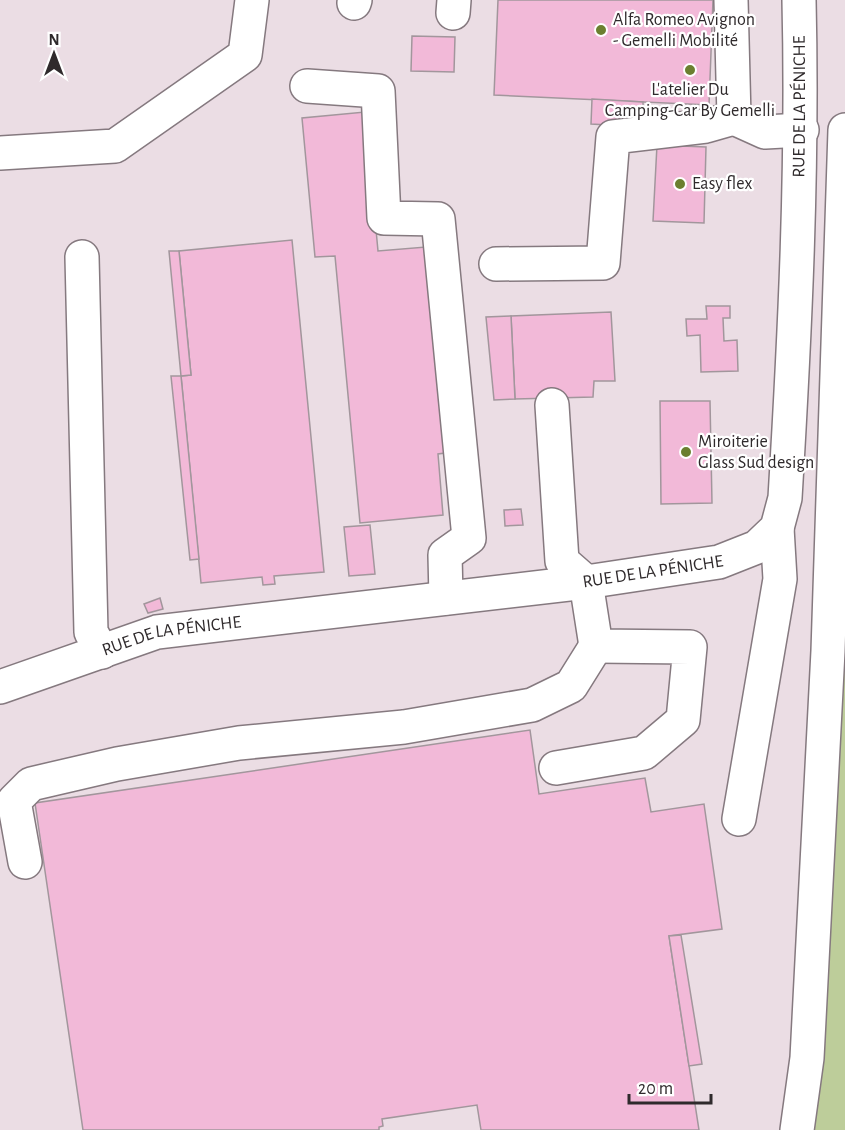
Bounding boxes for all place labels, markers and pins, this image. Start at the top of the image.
place label: Alfa Romeo Avignon - Gemelli Mobilité [613,11,755,50]
marker: Alfa Romeo Avignon - Gemelli Mobilité [594,23,608,37]
marker: L'atelier Du Camping-Car By Gemelli [683,63,697,77]
place label: L'atelier Du Camping-Car By Gemelli [605,81,775,120]
place label: Easy flex [692,175,752,193]
marker: Easy flex [673,177,687,191]
place label: Miroiterie Glass Sud design [698,433,814,472]
marker: Miroiterie Glass Sud design [679,445,693,459]

